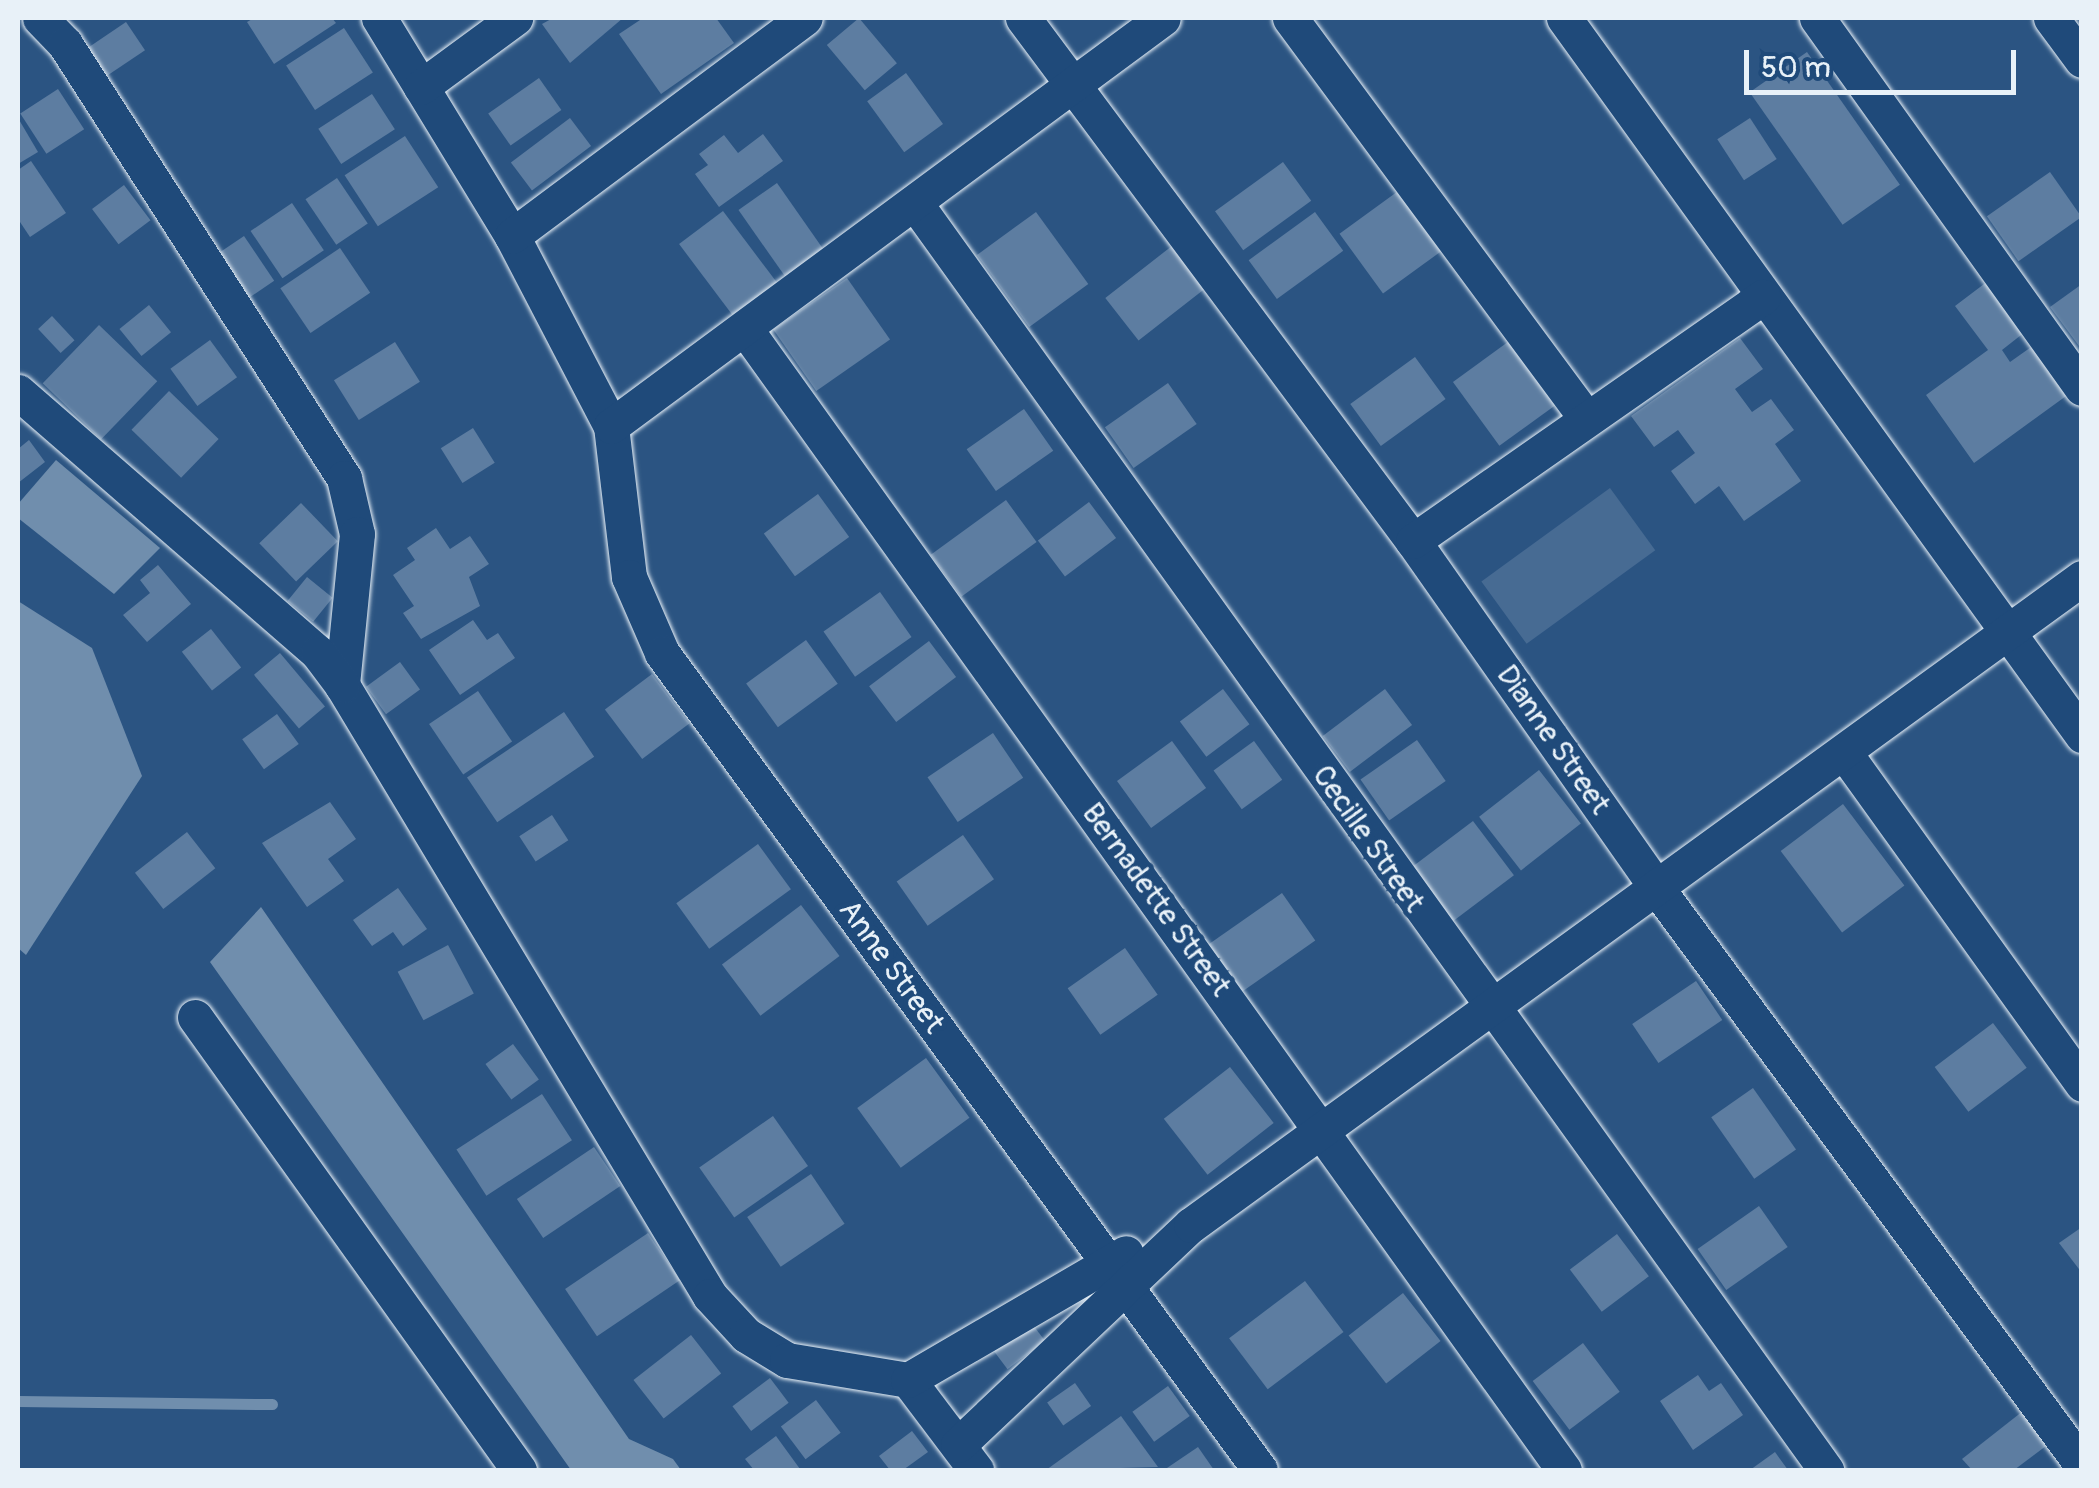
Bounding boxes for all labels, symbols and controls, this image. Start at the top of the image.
scale bar [1749,30,2022,92]
text: 50 m [1761,49,1831,86]
street label: Dianne Street [1488,658,1618,822]
street label: Cecille Street [1304,759,1432,919]
street label: Bernadette Street [1074,796,1238,1004]
street label: Anne Street [831,893,951,1041]

